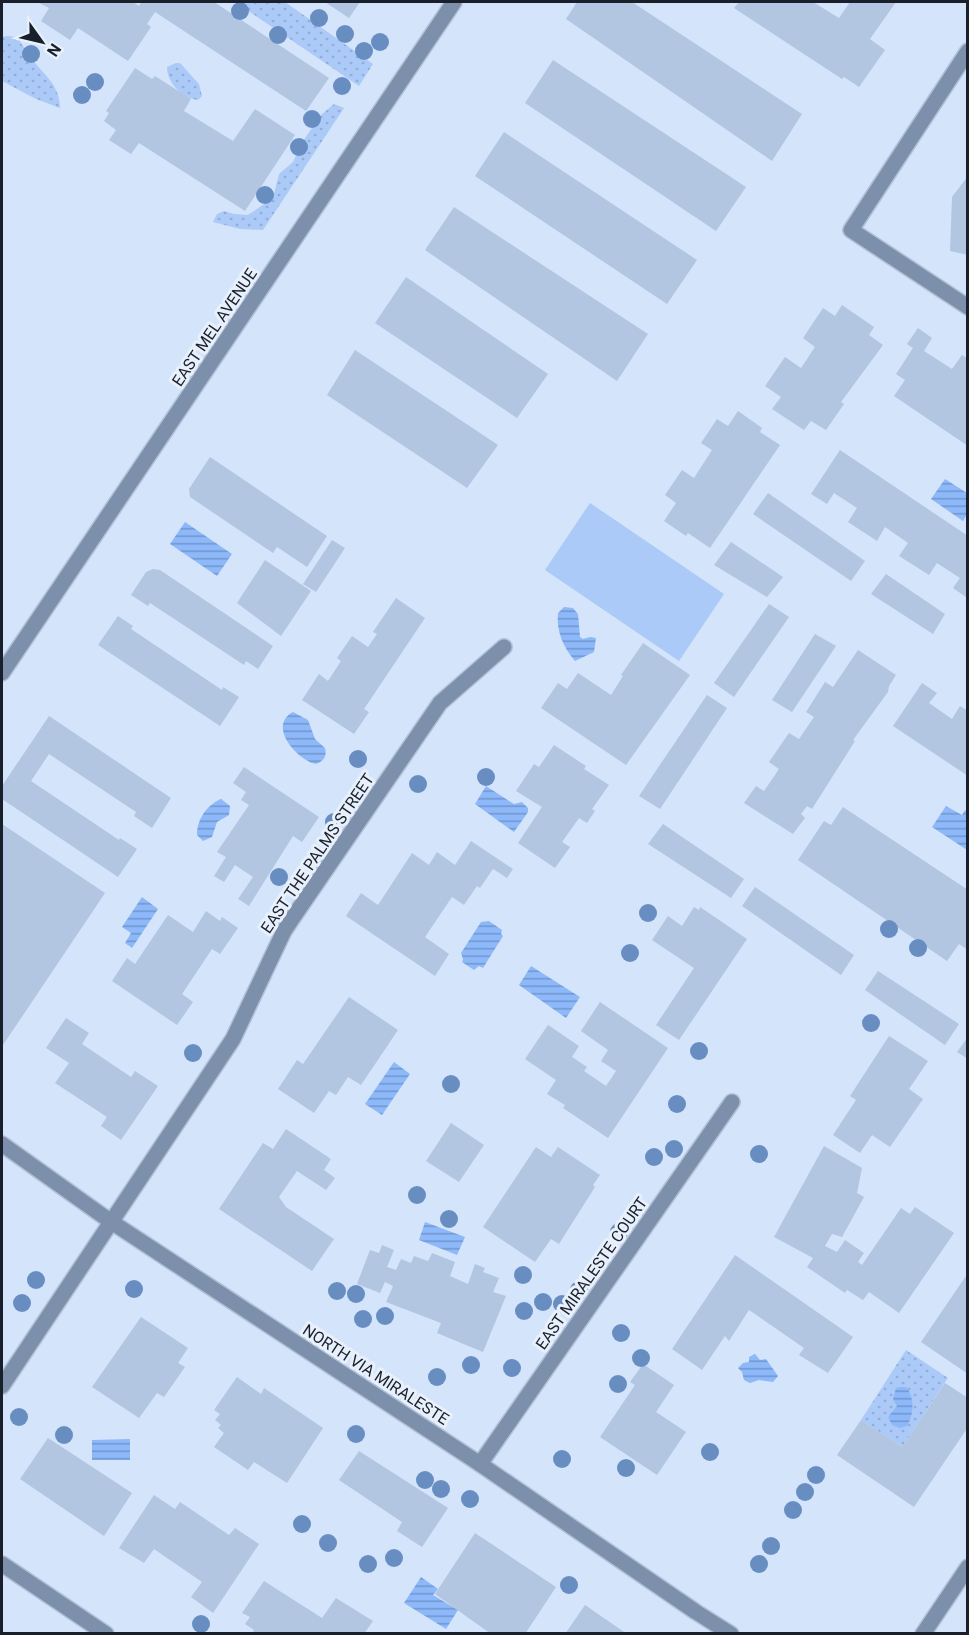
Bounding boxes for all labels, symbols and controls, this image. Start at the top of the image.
north arrow [12,12,72,72]
text: N [43,40,65,60]
street label: EAST MEL AVENUE [168,265,261,390]
street label: EAST THE PALMS STREET [257,770,378,937]
street label: EAST MIRALESTE COURT [532,1193,651,1353]
street label: NORTH VIA MIRALESTE [299,1320,452,1429]

